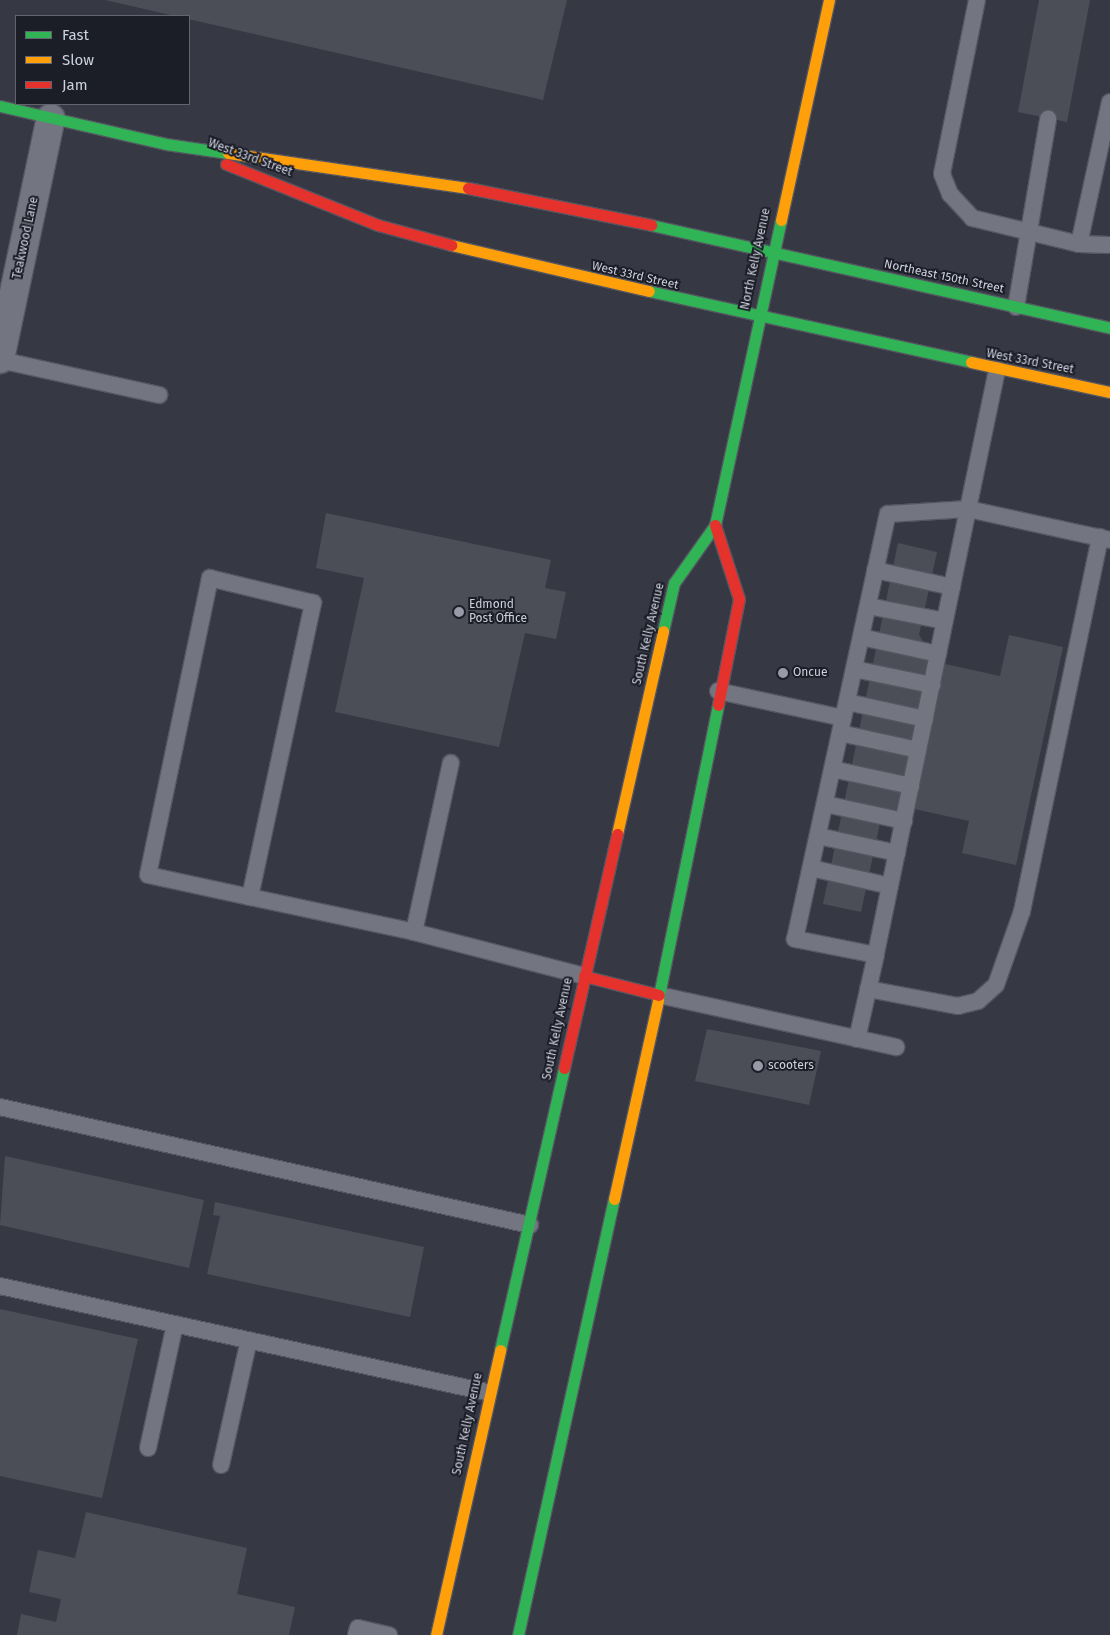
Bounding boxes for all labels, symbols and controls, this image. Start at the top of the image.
legend [15,15,190,105]
text: Fast [62,26,89,44]
text: Slow [62,51,94,69]
text: Jam [62,76,88,94]
street label: West 33rd Street [206,136,294,180]
street label: Teakwood Lane [10,196,42,280]
street label: North Kelly Avenue [738,207,774,311]
street label: Northeast 150th Street [883,257,1005,297]
street label: West 33rd Street [590,259,680,293]
street label: West 33rd Street [985,346,1075,378]
street label: South Kelly Avenue [630,582,668,686]
place label: Edmond Post Office [469,598,527,626]
marker: Edmond Post Office [453,606,465,618]
place label: Oncue [793,666,827,680]
marker: Oncue [777,667,789,679]
street label: South Kelly Avenue [540,976,576,1082]
place label: scooters [768,1059,814,1073]
marker: scooters [752,1060,764,1072]
street label: South Kelly Avenue [450,1371,486,1477]

